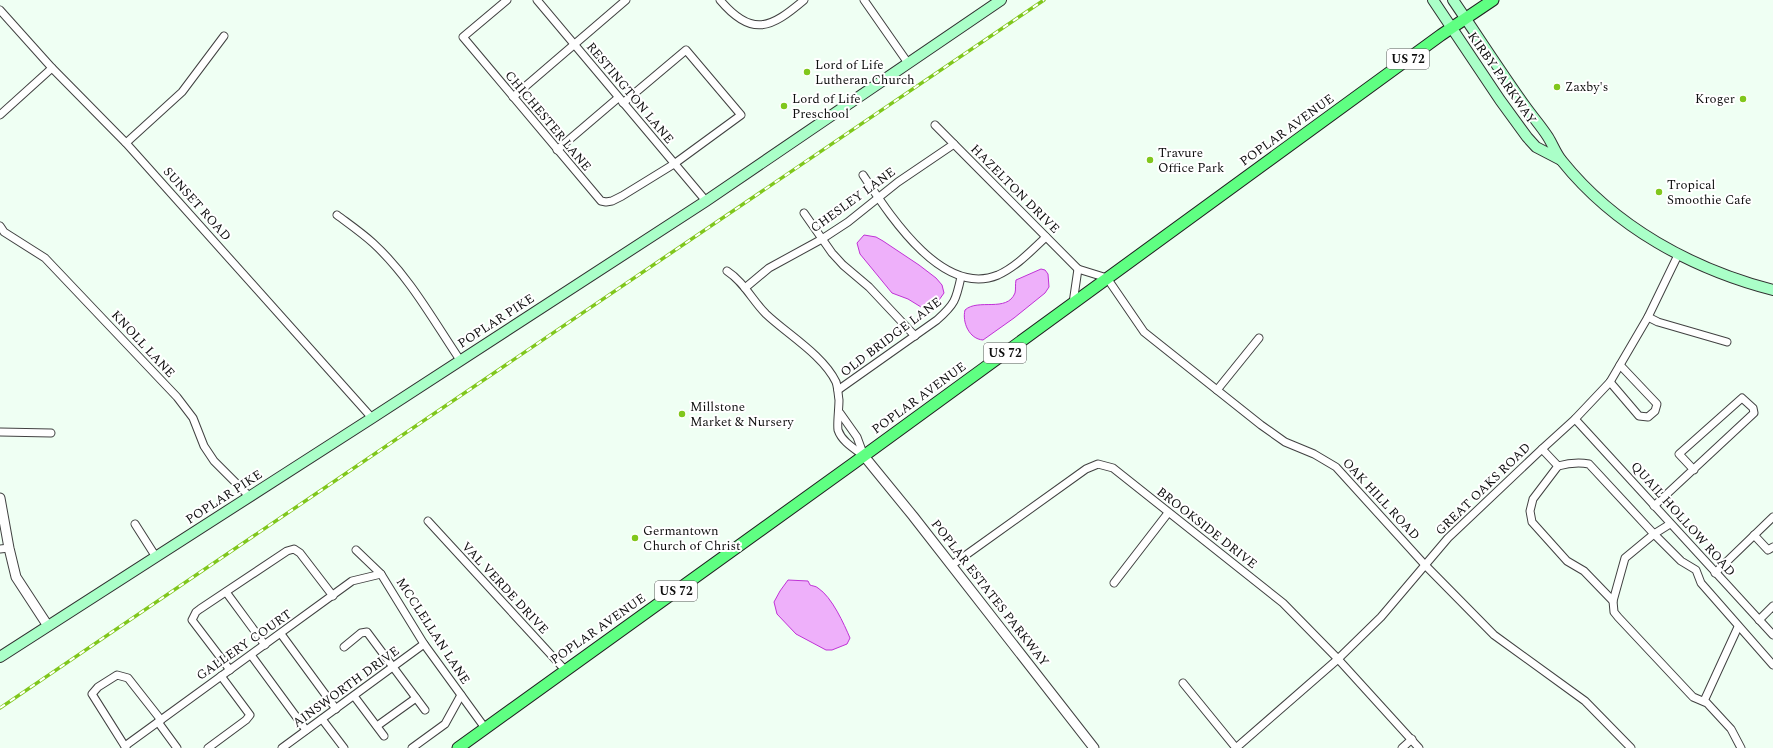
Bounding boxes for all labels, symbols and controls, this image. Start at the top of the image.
street label: KIRBY PARKWAY [1463,28,1541,128]
street label: RESTINGTON LANE [581,38,679,148]
road number: US 72 [1387,49,1429,69]
place label: Lord of Life Lutheran Church [815,55,915,90]
street label: CHICHESTER LANE [500,66,596,176]
marker: Lord of Life Lutheran Church [802,67,812,77]
place label: Zaxby's [1565,77,1608,97]
marker: Zaxby's [1552,82,1562,92]
place label: Lord of Life Preschool [792,89,861,124]
street label: POPLAR AVENUE [1236,89,1338,171]
place label: Kroger [1695,89,1735,109]
marker: Kroger [1738,94,1748,104]
marker: Lord of Life Preschool [779,101,789,111]
street label: HAZELTON DRIVE [966,140,1064,238]
place label: Travure Office Park [1158,143,1224,178]
marker: Travure Office Park [1145,155,1155,165]
street label: SUNSET ROAD [158,162,236,246]
street label: CHESLEY LANE [806,162,900,238]
place label: Tropical Smoothie Cafe [1667,175,1751,210]
marker: Tropical Smoothie Cafe [1654,187,1664,197]
street label: POPLAR PIKE [454,289,538,353]
street label: OLD BRIDGE LANE [836,292,946,382]
street label: KNOLL LANE [106,306,180,382]
road number: US 72 [984,343,1026,363]
street label: POPLAR AVENUE [868,357,970,439]
place label: Millstone Market & Nursery [690,397,794,432]
marker: Millstone Market & Nursery [677,409,687,419]
street label: GREAT OAKS ROAD [1431,438,1535,540]
street label: OAK HILL ROAD [1337,453,1425,545]
street label: QUAIL HOLLOW ROAD [1626,457,1740,581]
street label: POPLAR PIKE [182,465,266,529]
street label: BROOKSIDE DRIVE [1152,482,1262,574]
street label: POPLAR ESTATES PARKWAY [926,515,1054,671]
place label: Germantown Church of Christ [643,521,741,556]
marker: Germantown Church of Christ [630,533,640,543]
street label: VAL VERDE DRIVE [457,537,553,639]
street label: MCCLELLAN LANE [391,574,475,688]
road number: US 72 [655,581,697,601]
street label: POPLAR AVENUE [546,589,650,669]
street label: GALLERY COURT [192,604,296,685]
street label: AINSWORTH DRIVE [288,641,404,733]

